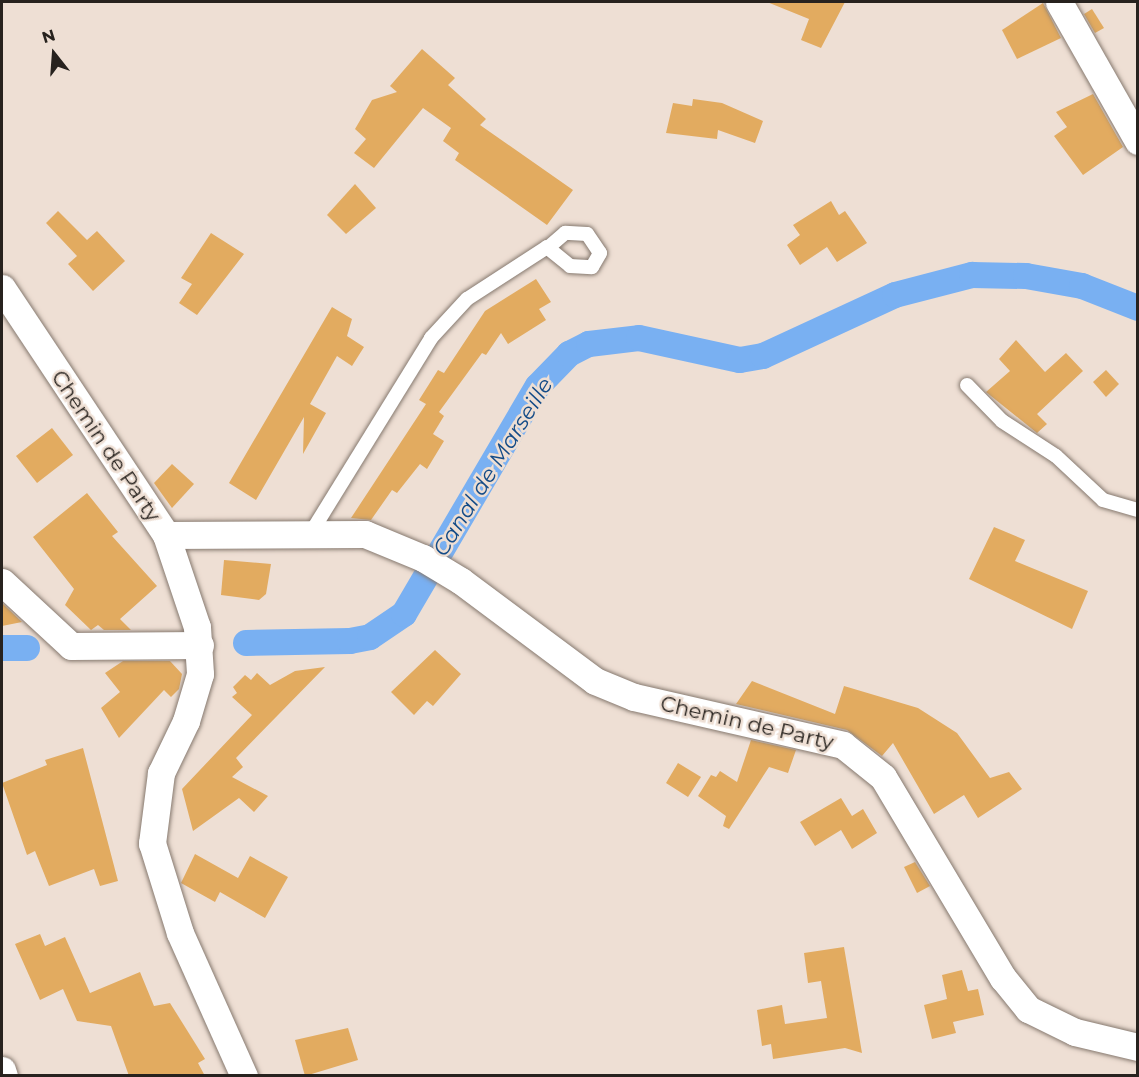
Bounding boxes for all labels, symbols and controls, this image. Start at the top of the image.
north arrow [24,24,84,84]
text: N [40,25,58,47]
street label: Chemin de Party [46,366,166,526]
water label: Canal de Marseille [427,373,559,561]
street label: Chemin de Party [658,691,836,755]

